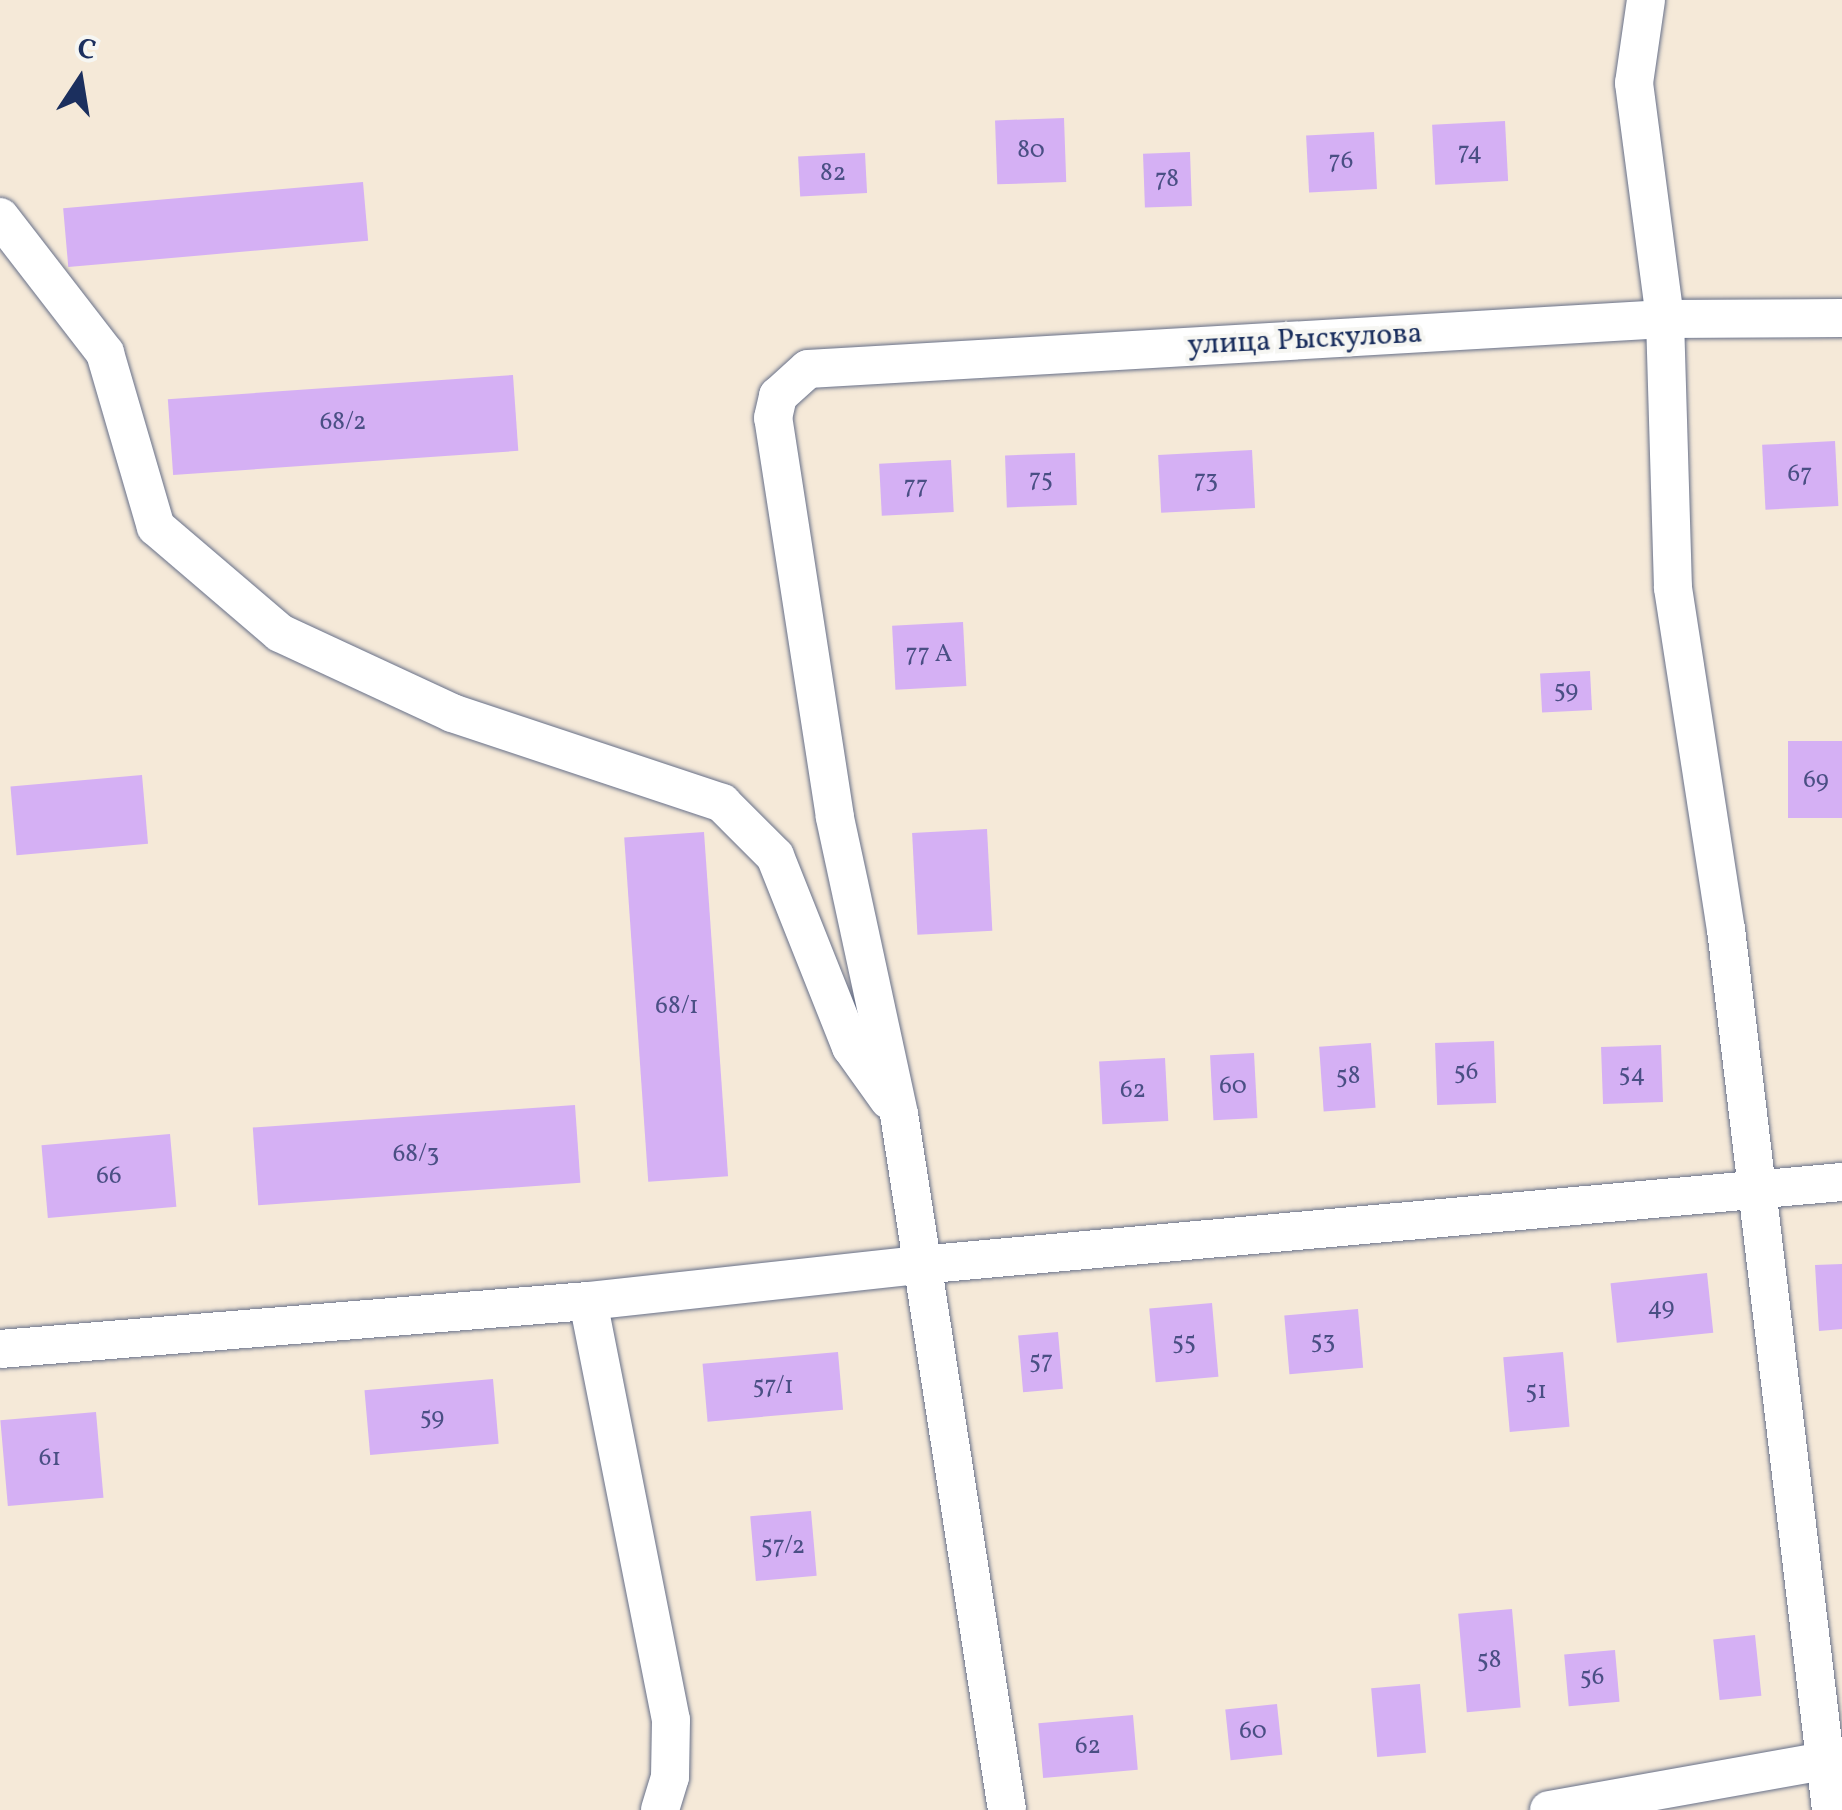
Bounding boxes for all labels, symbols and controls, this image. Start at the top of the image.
text: С [73,29,99,71]
north arrow [30,30,130,130]
house number: 80 [1017,136,1045,166]
house number: 74 [1458,138,1482,168]
house number: 76 [1329,147,1353,177]
house number: 82 [820,159,846,189]
house number: 78 [1155,165,1179,195]
street label: улица Рыскулова [1187,316,1423,364]
house number: 68/2 [320,408,366,438]
house number: 67 [1788,460,1812,490]
house number: 75 [1029,465,1053,495]
house number: 73 [1194,466,1218,496]
house number: 77 [904,472,928,502]
house number: 77 А [906,640,952,670]
house number: 59 [1554,676,1578,706]
house number: 69 [1803,766,1829,796]
house number: 68/1 [655,992,699,1022]
house number: 56 [1454,1058,1478,1088]
house number: 54 [1619,1060,1645,1090]
house number: 58 [1336,1062,1360,1092]
house number: 60 [1219,1072,1247,1102]
house number: 62 [1120,1076,1146,1106]
house number: 68/3 [393,1140,439,1170]
house number: 66 [96,1162,122,1192]
house number: 49 [1647,1293,1675,1323]
house number: 53 [1311,1327,1335,1357]
house number: 55 [1172,1328,1196,1358]
house number: 57 [1029,1347,1053,1377]
house number: 57/1 [752,1372,794,1402]
house number: 51 [1525,1377,1547,1407]
house number: 59 [420,1403,444,1433]
house number: 61 [39,1444,61,1474]
house number: 57/2 [761,1532,805,1562]
house number: 58 [1477,1646,1501,1676]
house number: 56 [1580,1663,1604,1693]
house number: 60 [1239,1717,1267,1747]
house number: 62 [1075,1732,1101,1762]

